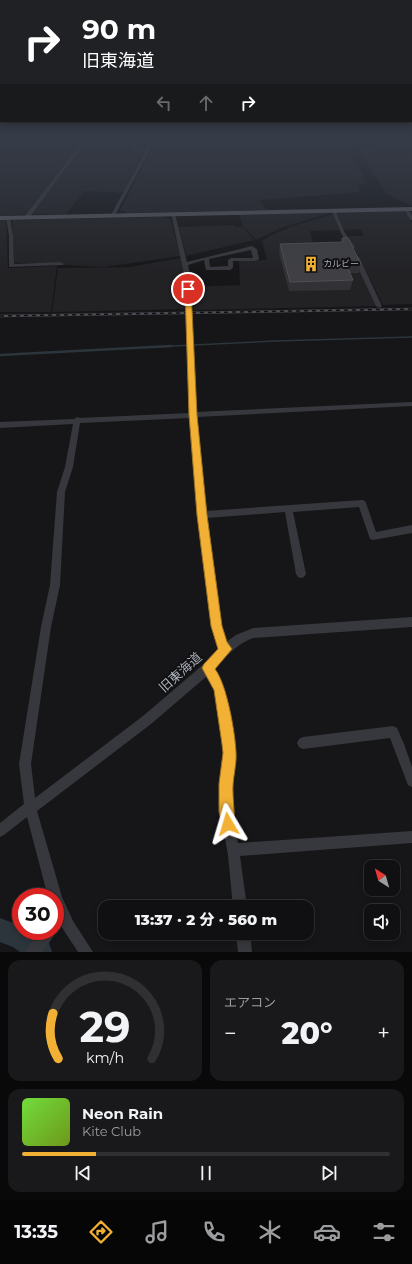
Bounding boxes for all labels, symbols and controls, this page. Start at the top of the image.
text: 90 m [82,12,156,46]
icon: right [16,16,68,68]
text: 旧東海道 [82,50,154,72]
icon: left [153,92,175,114]
icon: ahead [195,92,217,114]
icon: right [237,92,259,114]
building icon: カルビー [302,255,320,273]
place label: カルビー [323,258,359,269]
pin [171,272,205,306]
icon: arrive [177,278,199,300]
street label: 旧東海道 [155,649,205,695]
position arrow [207,803,249,845]
north arrow [364,860,400,896]
map controls [364,860,400,940]
speed limit sign: 30 [12,888,64,940]
button: sound [364,904,400,940]
text: 13:37 · 2 分 · 560 m [135,910,277,929]
text: エアコン [224,994,276,1010]
text: 29 [79,1001,131,1051]
text: 20° [281,1015,333,1052]
text: − [224,1020,237,1047]
text: + [377,1020,390,1047]
text: km/h [86,1048,124,1066]
text: Neon Rain [82,1104,163,1123]
text: Kite Club [82,1123,141,1139]
icon: previous [72,1162,94,1184]
icon: pause [195,1162,217,1184]
icon: next [318,1162,340,1184]
icon: directions [87,1218,115,1246]
icon: music [143,1218,171,1246]
icon: phone [200,1218,228,1246]
icon: climate [256,1218,284,1246]
icon: car [313,1218,341,1246]
icon: filters [370,1218,398,1246]
text: 13:35 [14,1221,58,1243]

